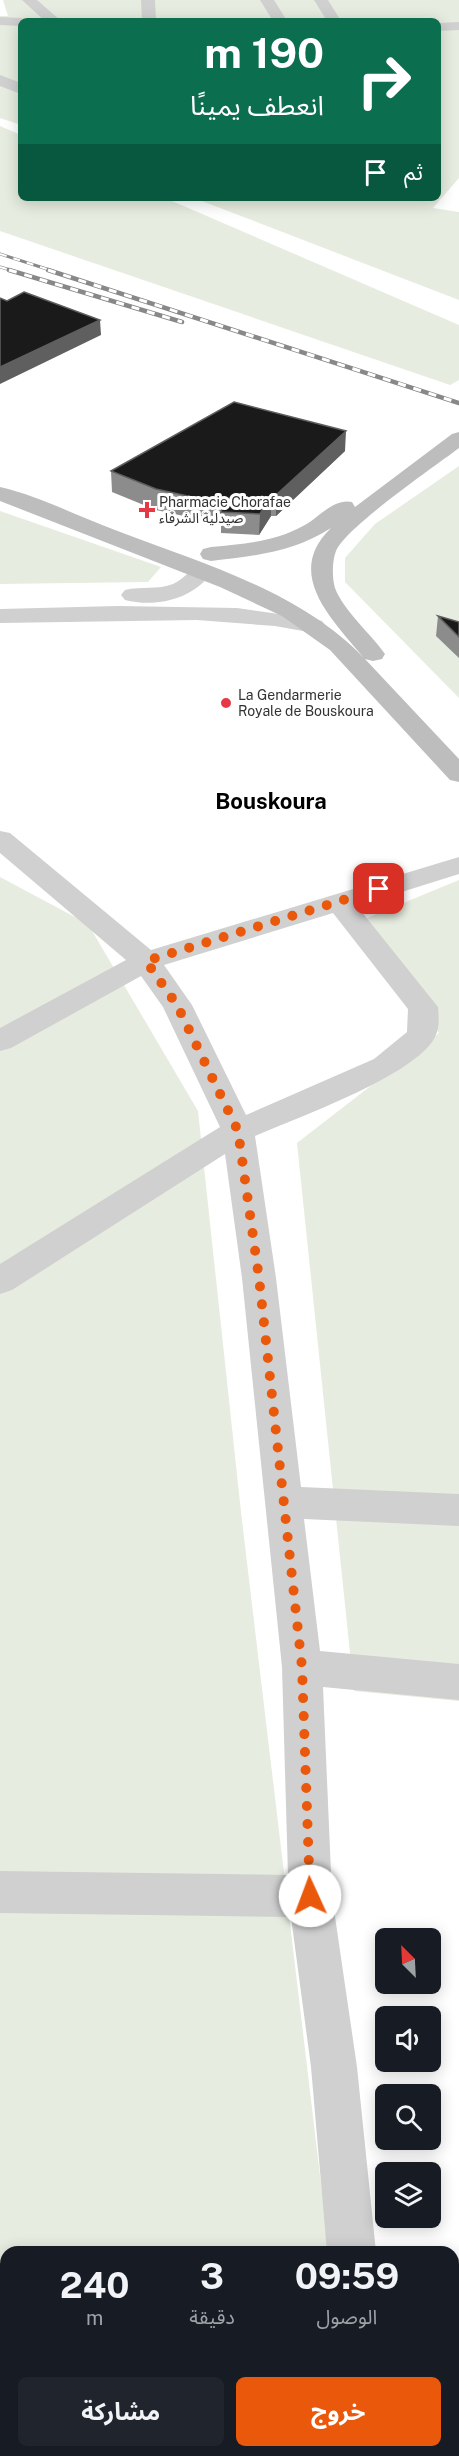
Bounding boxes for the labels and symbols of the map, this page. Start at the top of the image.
place label: Pharmacie Chorafae صيدلية الشرفاء [159,494,291,527]
marker: Pharmacie Chorafae صيدلية الشرفاء [140,503,154,517]
place label: La Gendarmerie Royale de Bouskoura [238,687,374,719]
marker: La Gendarmerie Royale de Bouskoura [219,696,233,710]
district label: Bouskoura [215,788,327,814]
pin [353,863,404,914]
position arrow [278,1864,342,1928]
north arrow [375,1928,441,1994]

